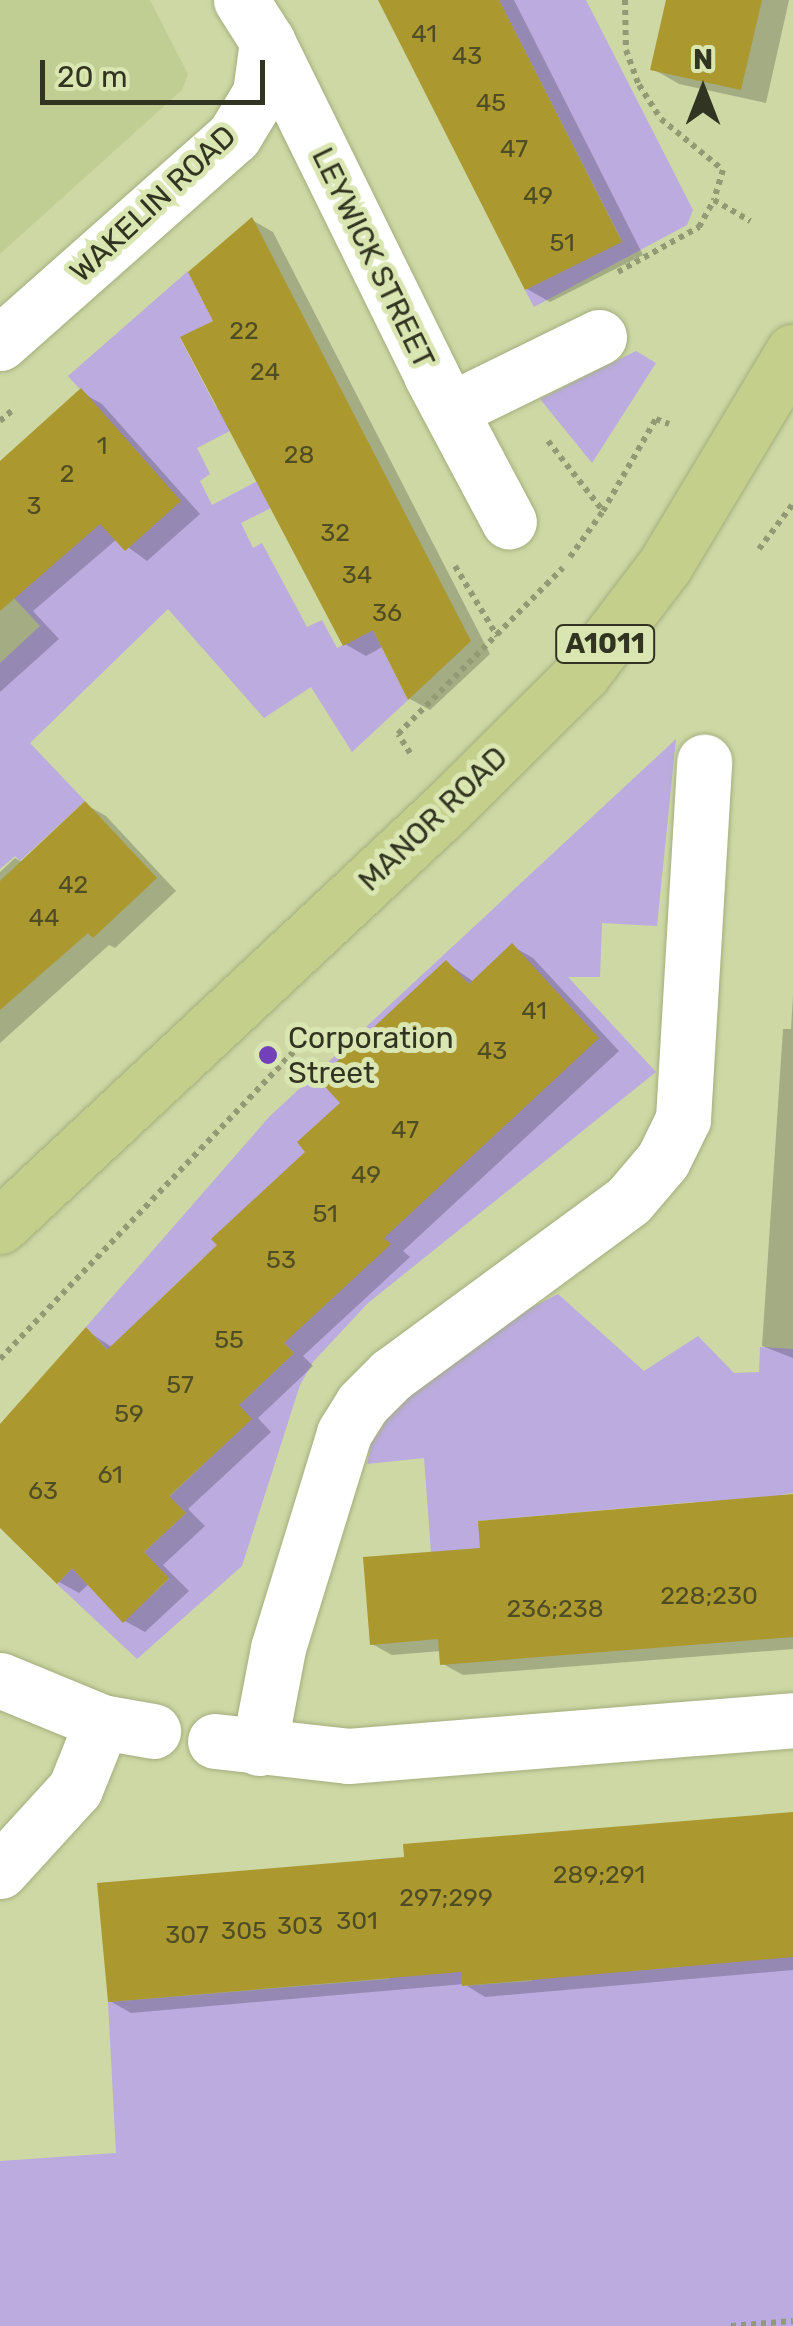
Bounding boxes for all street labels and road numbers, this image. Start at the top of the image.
street label: WAKELIN ROAD [63,118,243,290]
street label: LEYWICK STREET [304,142,442,374]
road number: A1011 [555,621,655,667]
street label: MANOR ROAD [351,739,515,899]

